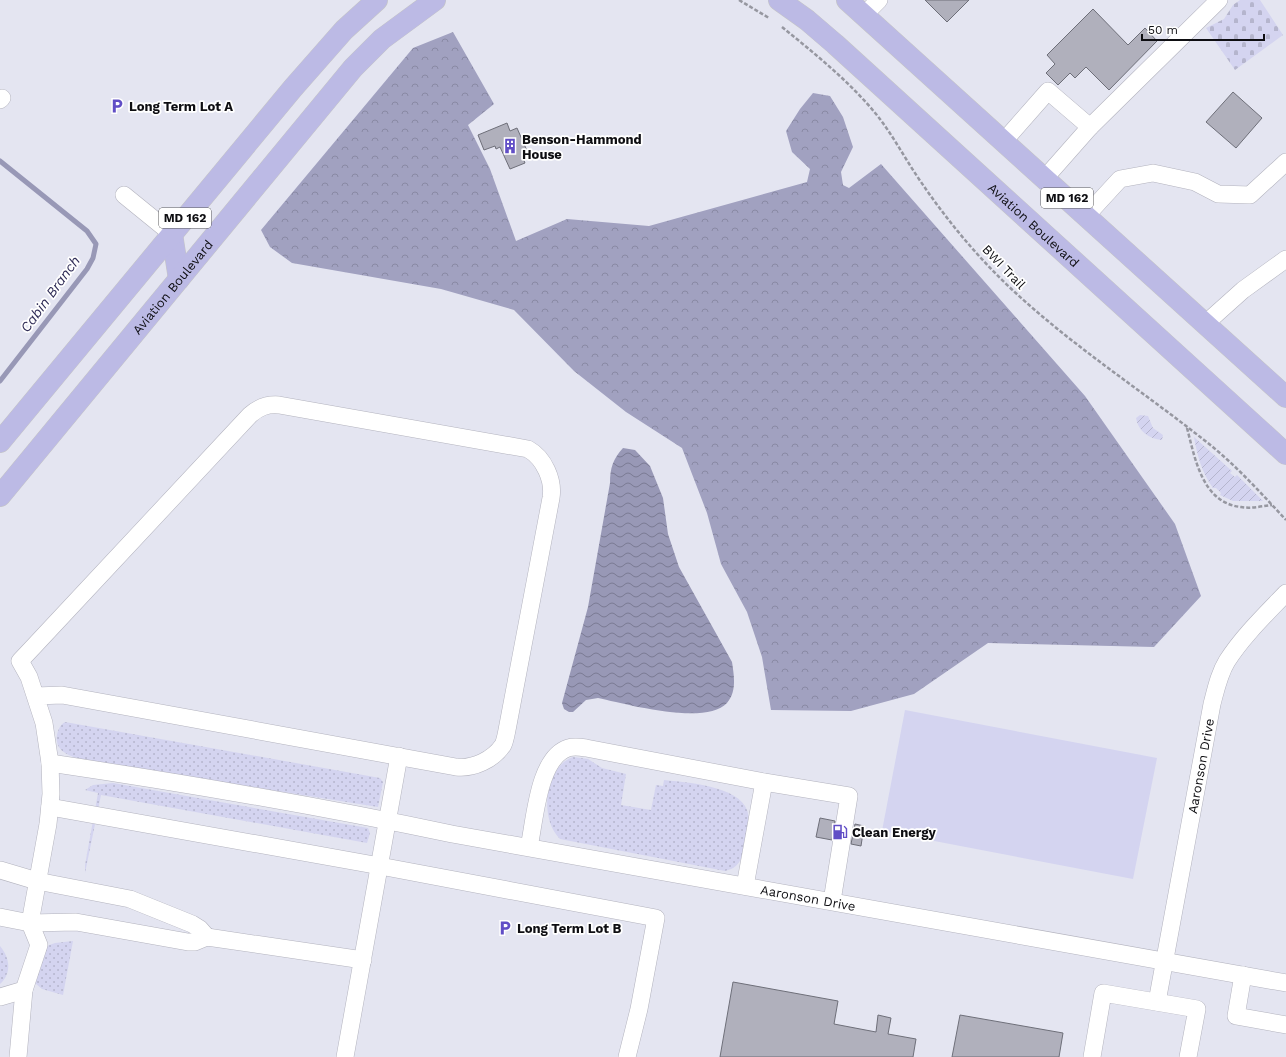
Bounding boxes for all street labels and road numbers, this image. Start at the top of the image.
street label: Aviation Boulevard [985,180,1082,270]
road number: MD 162 [1041,188,1093,208]
road number: MD 162 [159,208,211,228]
street label: Aviation Boulevard [129,237,216,337]
street label: BWI Trail [979,242,1029,292]
street label: Aaronson Drive [1184,717,1217,815]
street label: Aaronson Drive [759,882,857,913]

